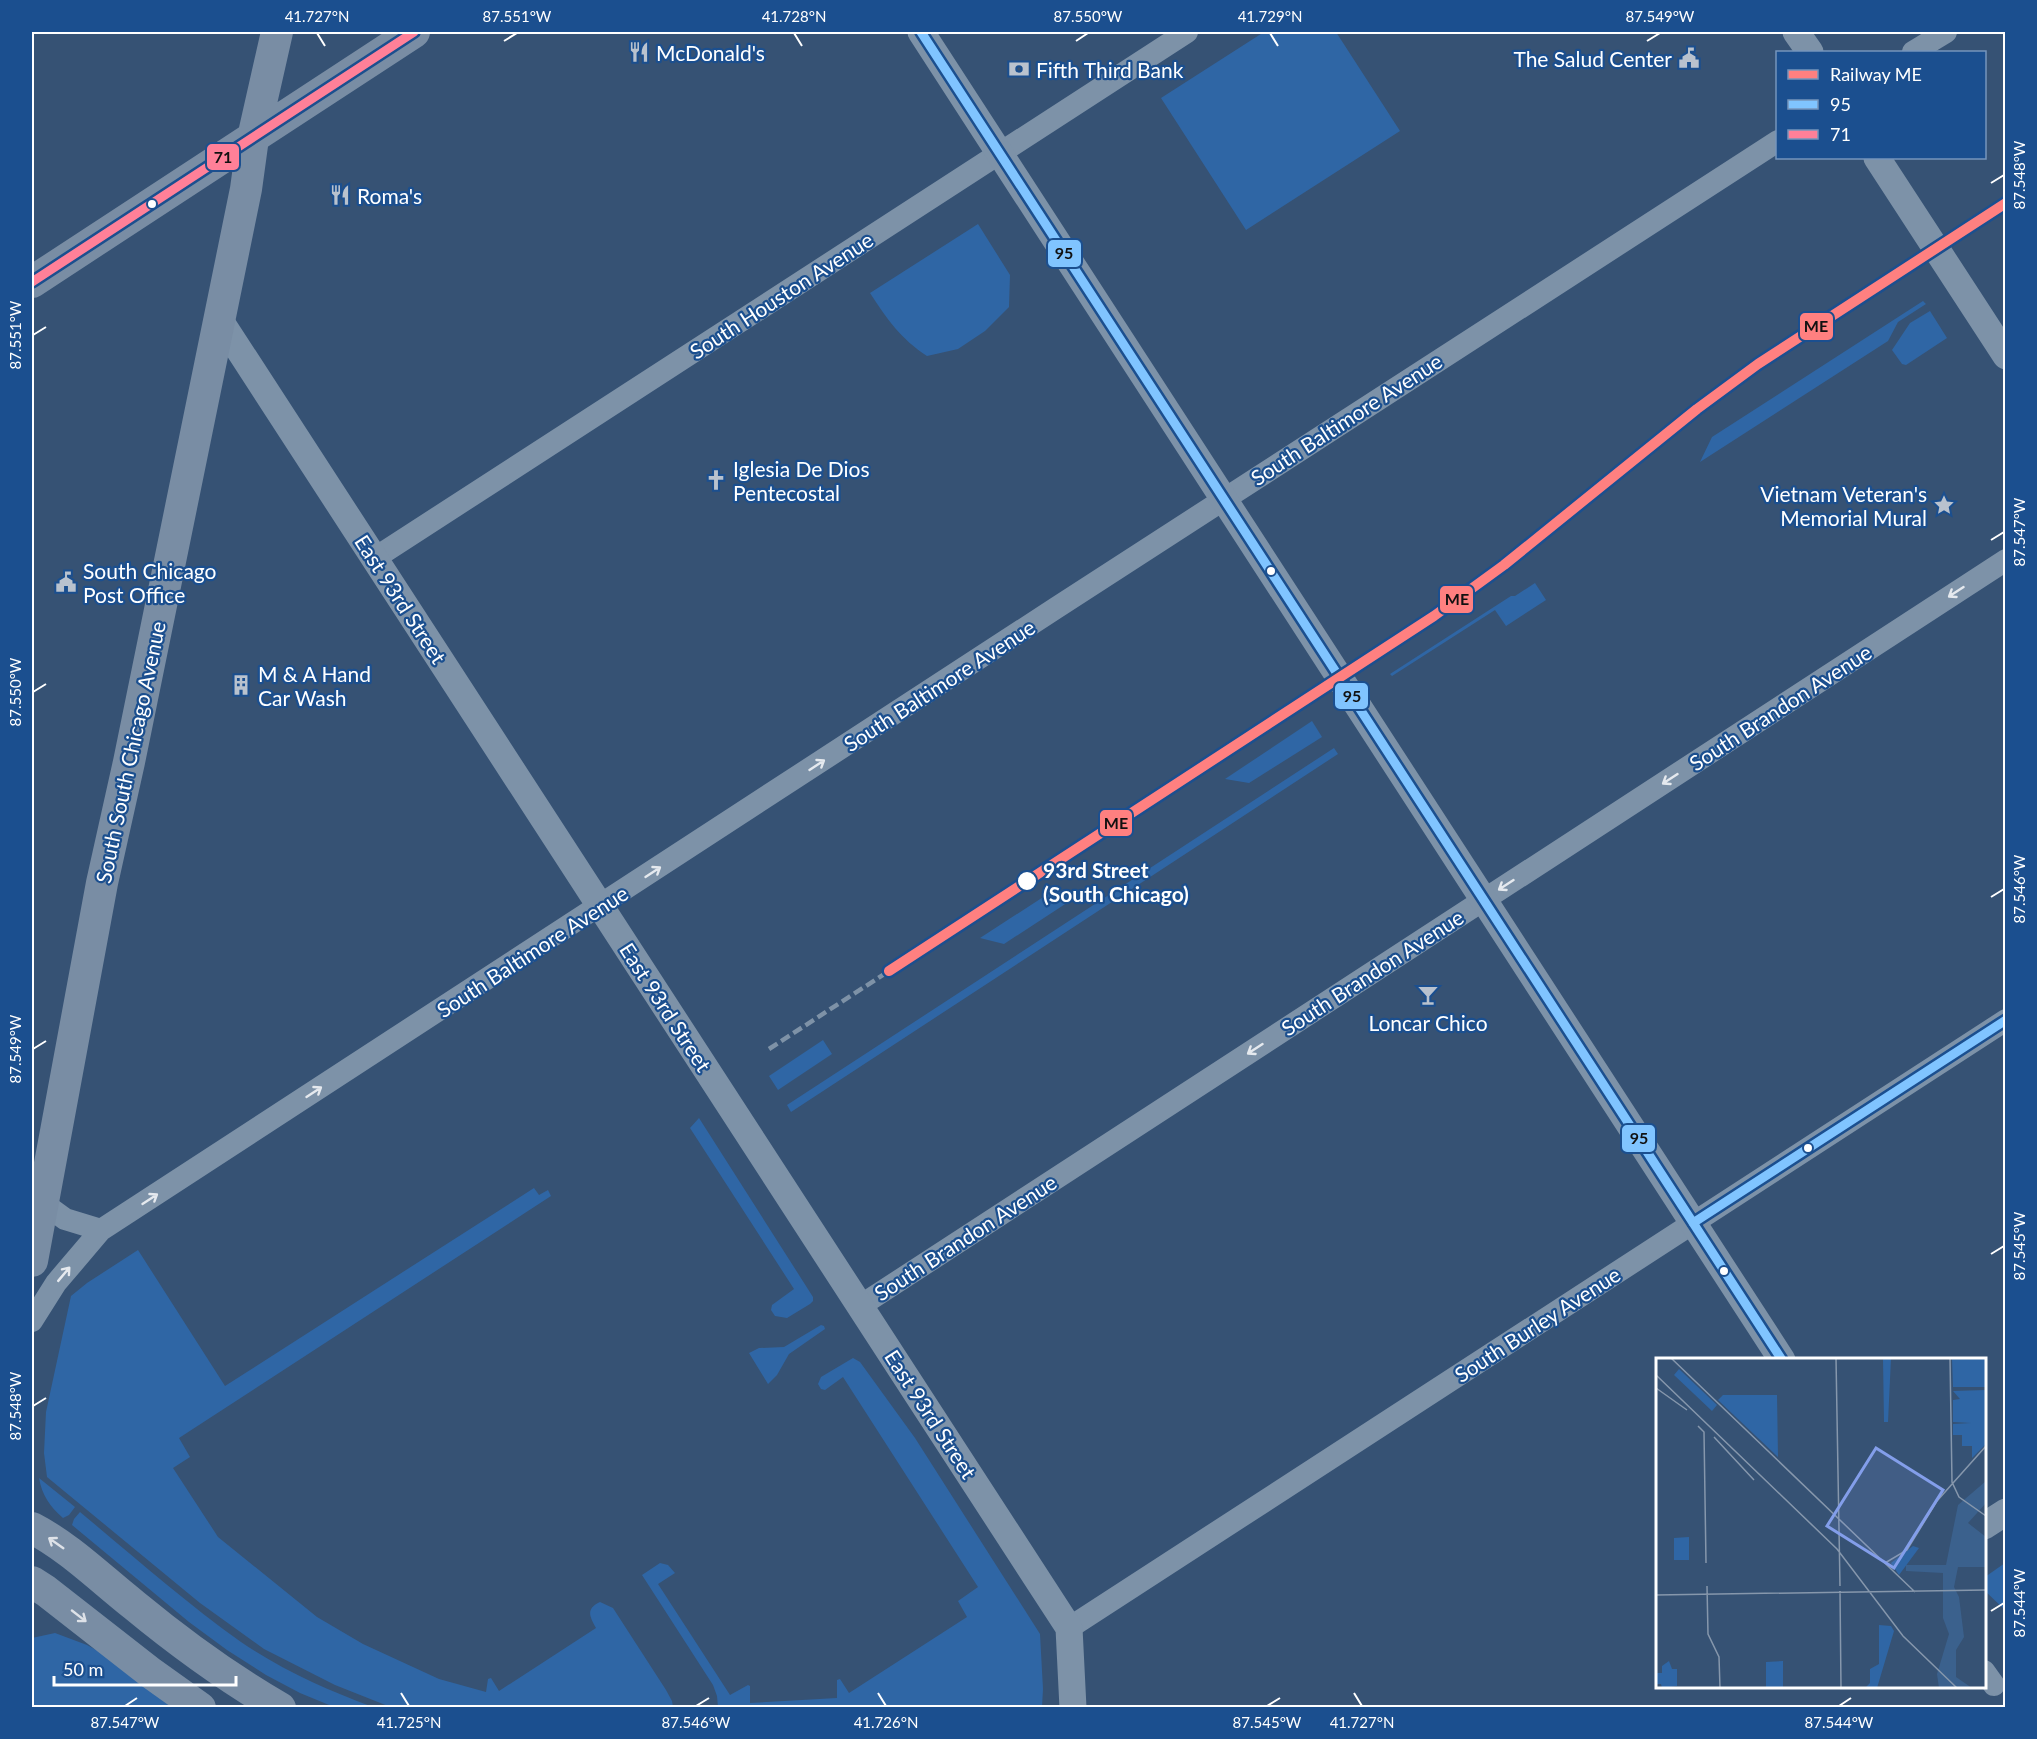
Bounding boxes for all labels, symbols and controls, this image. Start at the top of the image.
text: 41.727°N [285,7,349,25]
text: 87.551°W [483,7,552,25]
text: 41.728°N [762,7,826,25]
text: 87.550°W [1054,7,1123,25]
text: 41.729°N [1238,7,1302,25]
text: 87.549°W [1626,7,1695,25]
restaurant icon: McDonald's [627,40,651,64]
place label: McDonald's [656,40,765,65]
place label: The Salud Center [1513,46,1672,71]
public building icon: The Salud Center [1677,46,1701,70]
legend [1776,51,1986,159]
bank icon: Fifth Third Bank [1007,57,1031,81]
place label: Fifth Third Bank [1036,57,1184,82]
text: Railway ME [1830,63,1922,85]
text: 95 [1830,93,1851,115]
text: 71 [1830,123,1851,145]
text: 87.548°W [2010,140,2028,209]
line badge: 71 [206,143,240,171]
text: 71 [214,147,232,166]
restaurant icon: Roma's [328,183,352,207]
place label: Roma's [357,183,422,208]
unlabelled marker [146,198,158,210]
street label: South Houston Avenue [685,226,877,364]
line badge: 95 [1047,239,1082,268]
text: 95 [1055,243,1073,262]
text: 87.551°W [6,300,24,369]
line badge: ME [1799,312,1834,341]
text: ME [1804,316,1828,335]
street label: South Baltimore Avenue [1246,348,1446,490]
place label: Iglesia De Dios Pentecostal [733,456,870,505]
church icon: Iglesia De Dios Pentecostal [704,468,728,492]
place label: Vietnam Veteran's Memorial Mural [1760,481,1927,530]
place icon: Vietnam Veteran's Memorial Mural [1932,493,1956,517]
text: 87.547°W [2010,497,2028,566]
street label: East 93rd Street [350,530,452,668]
place label: South Chicago Post Office [83,558,217,607]
unlabelled marker [1265,565,1277,577]
public building icon: South Chicago Post Office [54,570,78,594]
line badge: ME [1439,585,1474,614]
one-way arrow [1949,586,1965,598]
text: ME [1445,589,1469,608]
street label: South Baltimore Avenue [839,614,1039,756]
street label: South South Chicago Avenue [90,619,170,885]
street label: South Brandon Avenue [1684,639,1876,775]
text: 87.550°W [6,657,24,726]
place label: M & A Hand Car Wash [258,661,371,710]
building icon: M & A Hand Car Wash [229,673,253,697]
line badge: 95 [1334,682,1369,710]
text: 95 [1343,686,1361,705]
one-way arrow [808,759,824,771]
one-way arrow [1662,773,1679,785]
line badge: ME [1099,809,1133,837]
text: ME [1104,813,1128,832]
text: 87.546°W [2010,854,2028,923]
place label: 93rd Street (South Chicago) [1043,857,1189,906]
one-way arrow [645,865,662,878]
marker: 93rd Street (South Chicago) [1016,870,1038,892]
one-way arrow [1499,879,1515,891]
street label: South Baltimore Avenue [432,880,632,1022]
street label: South Brandon Avenue [1276,904,1468,1040]
street label: East 93rd Street [615,938,717,1076]
bar icon: Loncar Chico [1416,983,1440,1007]
place label: Loncar Chico [1368,1010,1488,1035]
text: 87.549°W [6,1014,24,1083]
one-way arrow [1247,1043,1264,1055]
one-way arrow [305,1086,322,1098]
line badge: 95 [1621,1124,1656,1153]
text: 95 [1630,1128,1648,1147]
unlabelled marker [1802,1142,1814,1154]
street label: South Brandon Avenue [869,1169,1061,1305]
one-way arrow [142,1192,159,1205]
text: 87.545°W [2010,1211,2028,1280]
street label: South Burley Avenue [1449,1261,1625,1387]
unlabelled marker [1718,1265,1730,1277]
one-way arrow [57,1266,70,1282]
street label: East 93rd Street [880,1345,982,1483]
inset map [1656,1358,1986,1688]
text: 87.548°W [6,1371,24,1440]
one-way arrow [48,1537,64,1549]
text: 87.544°W [2010,1568,2028,1637]
one-way arrow [71,1610,87,1623]
scale bar [54,1649,236,1687]
text: 50 m [63,1658,103,1680]
text: 87.547°W [91,1713,160,1731]
text: 41.725°N [377,1713,441,1731]
text: 87.546°W [662,1713,731,1731]
text: 41.726°N [854,1713,918,1731]
text: 87.545°W [1233,1713,1302,1731]
text: 41.727°N [1330,1713,1394,1731]
text: 87.544°W [1805,1713,1874,1731]

